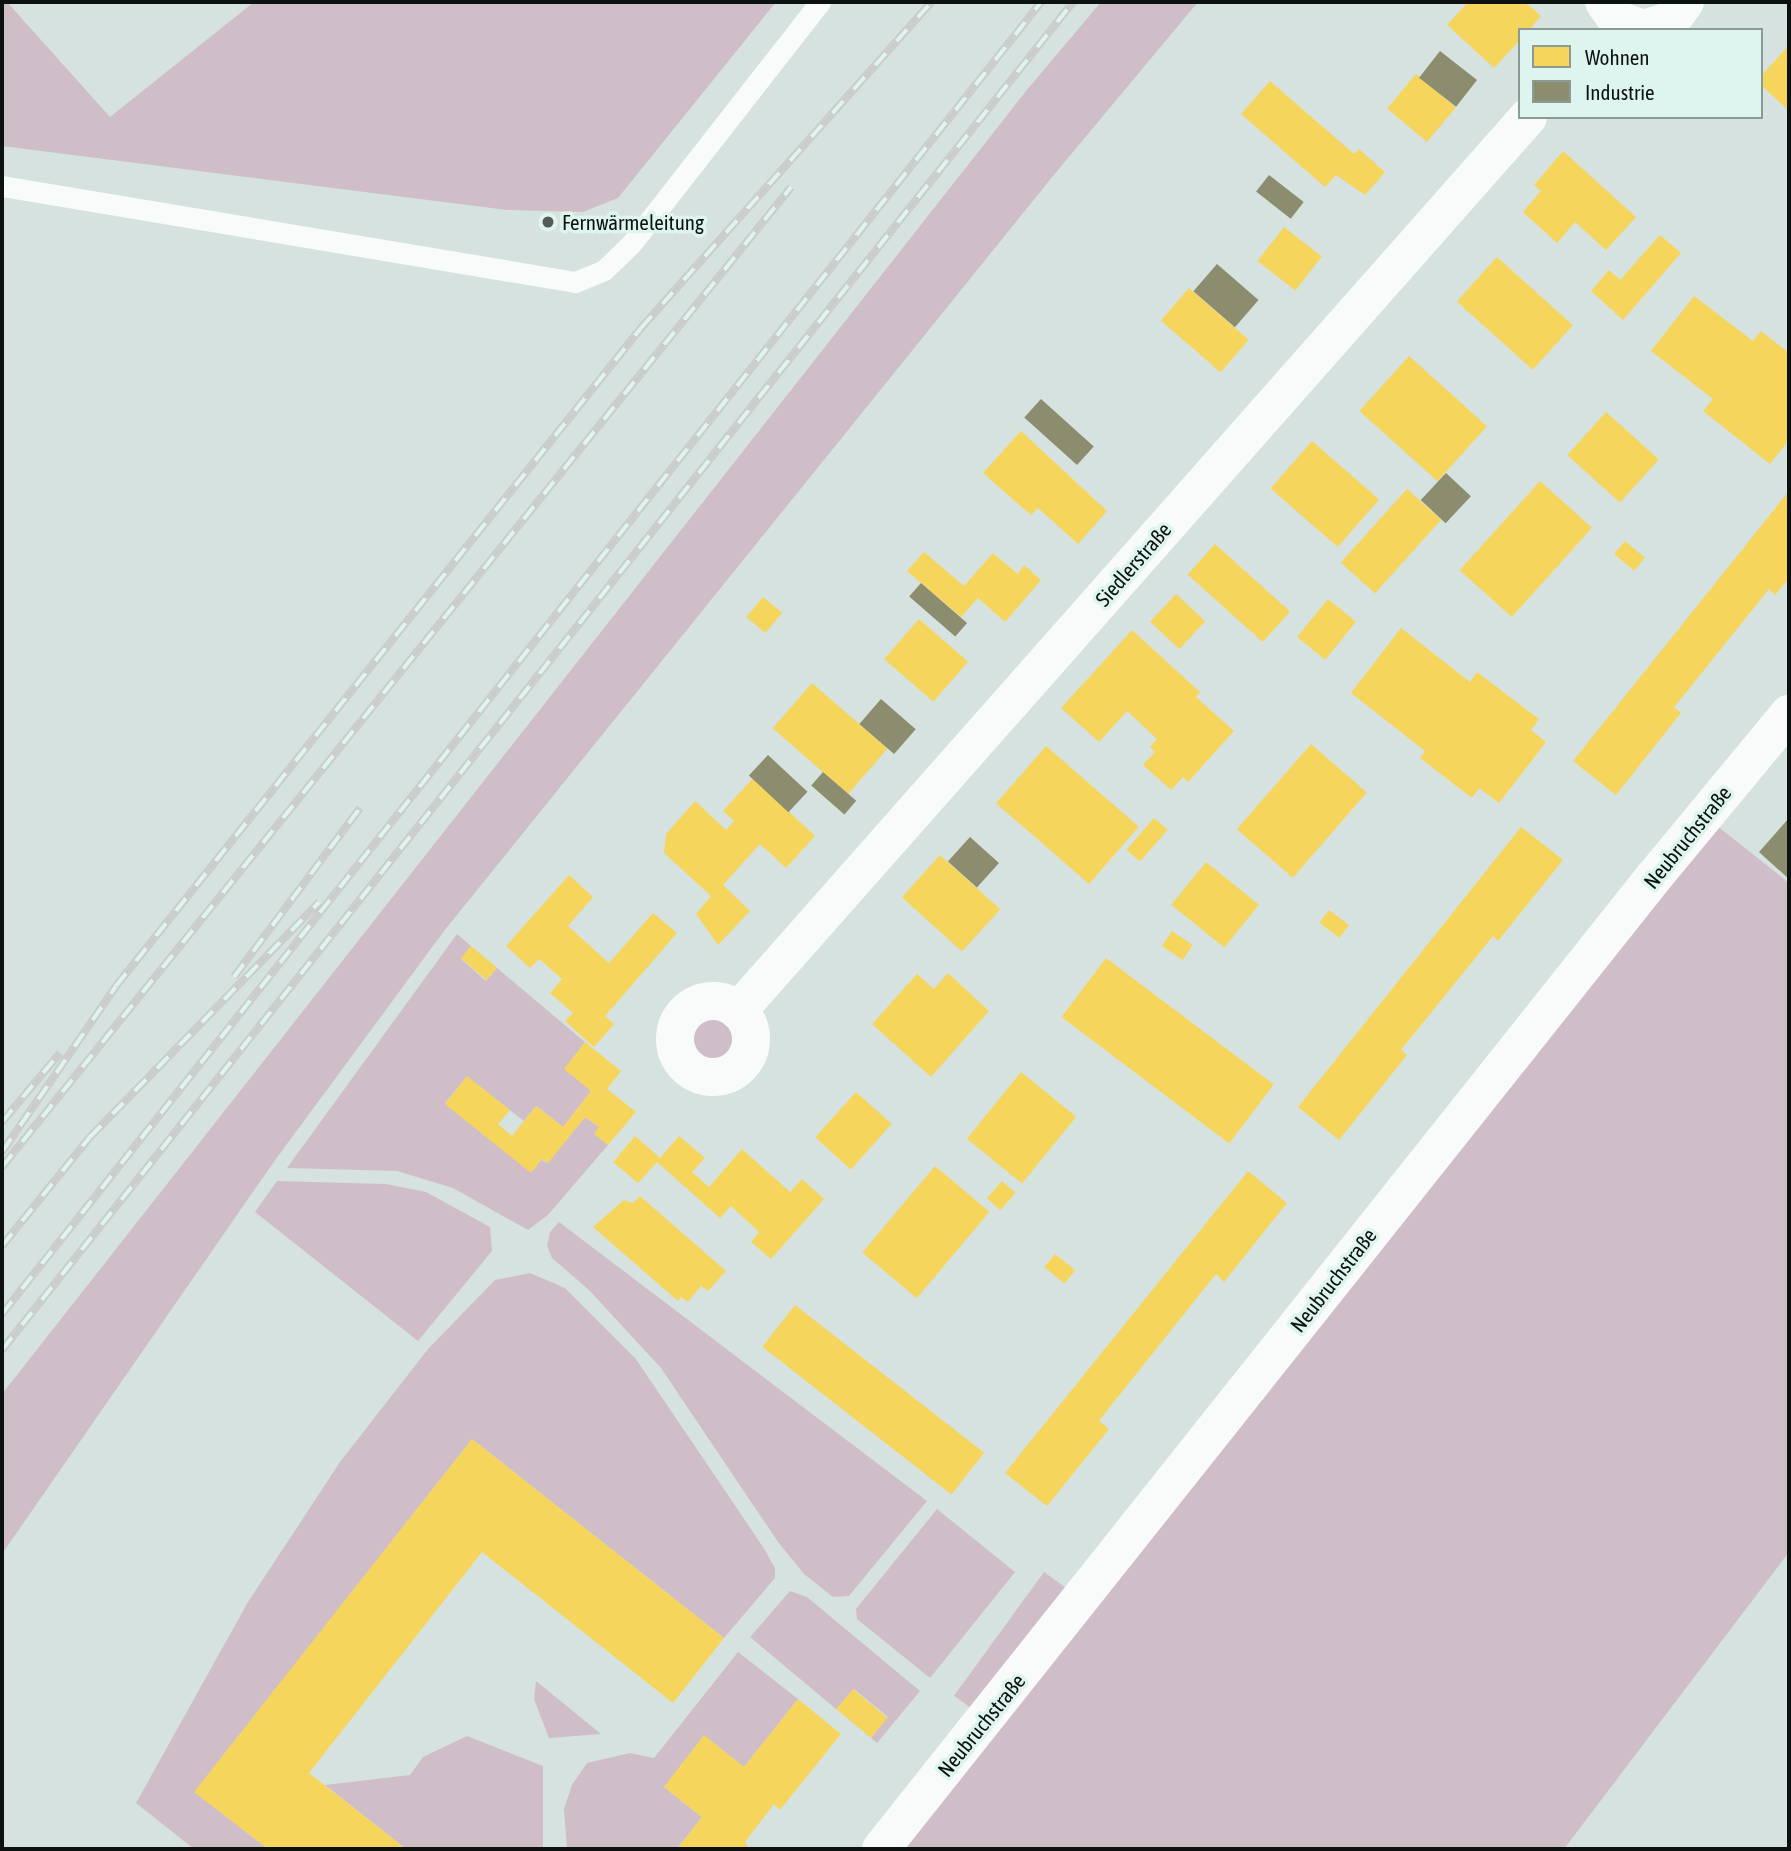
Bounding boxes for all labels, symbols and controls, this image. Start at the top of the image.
legend [1518,28,1763,119]
text: Wohnen [1585,45,1650,69]
text: Industrie [1585,80,1655,104]
place label: Fernwärmeleitung [562,209,704,235]
marker: Fernwärmeleitung [540,214,556,230]
street label: Siedlerstraße [1090,517,1176,611]
street label: Neubruchstraße [1638,781,1736,893]
street label: Neubruchstraße [1285,1223,1381,1337]
street label: Neubruchstraße [932,1669,1030,1781]

